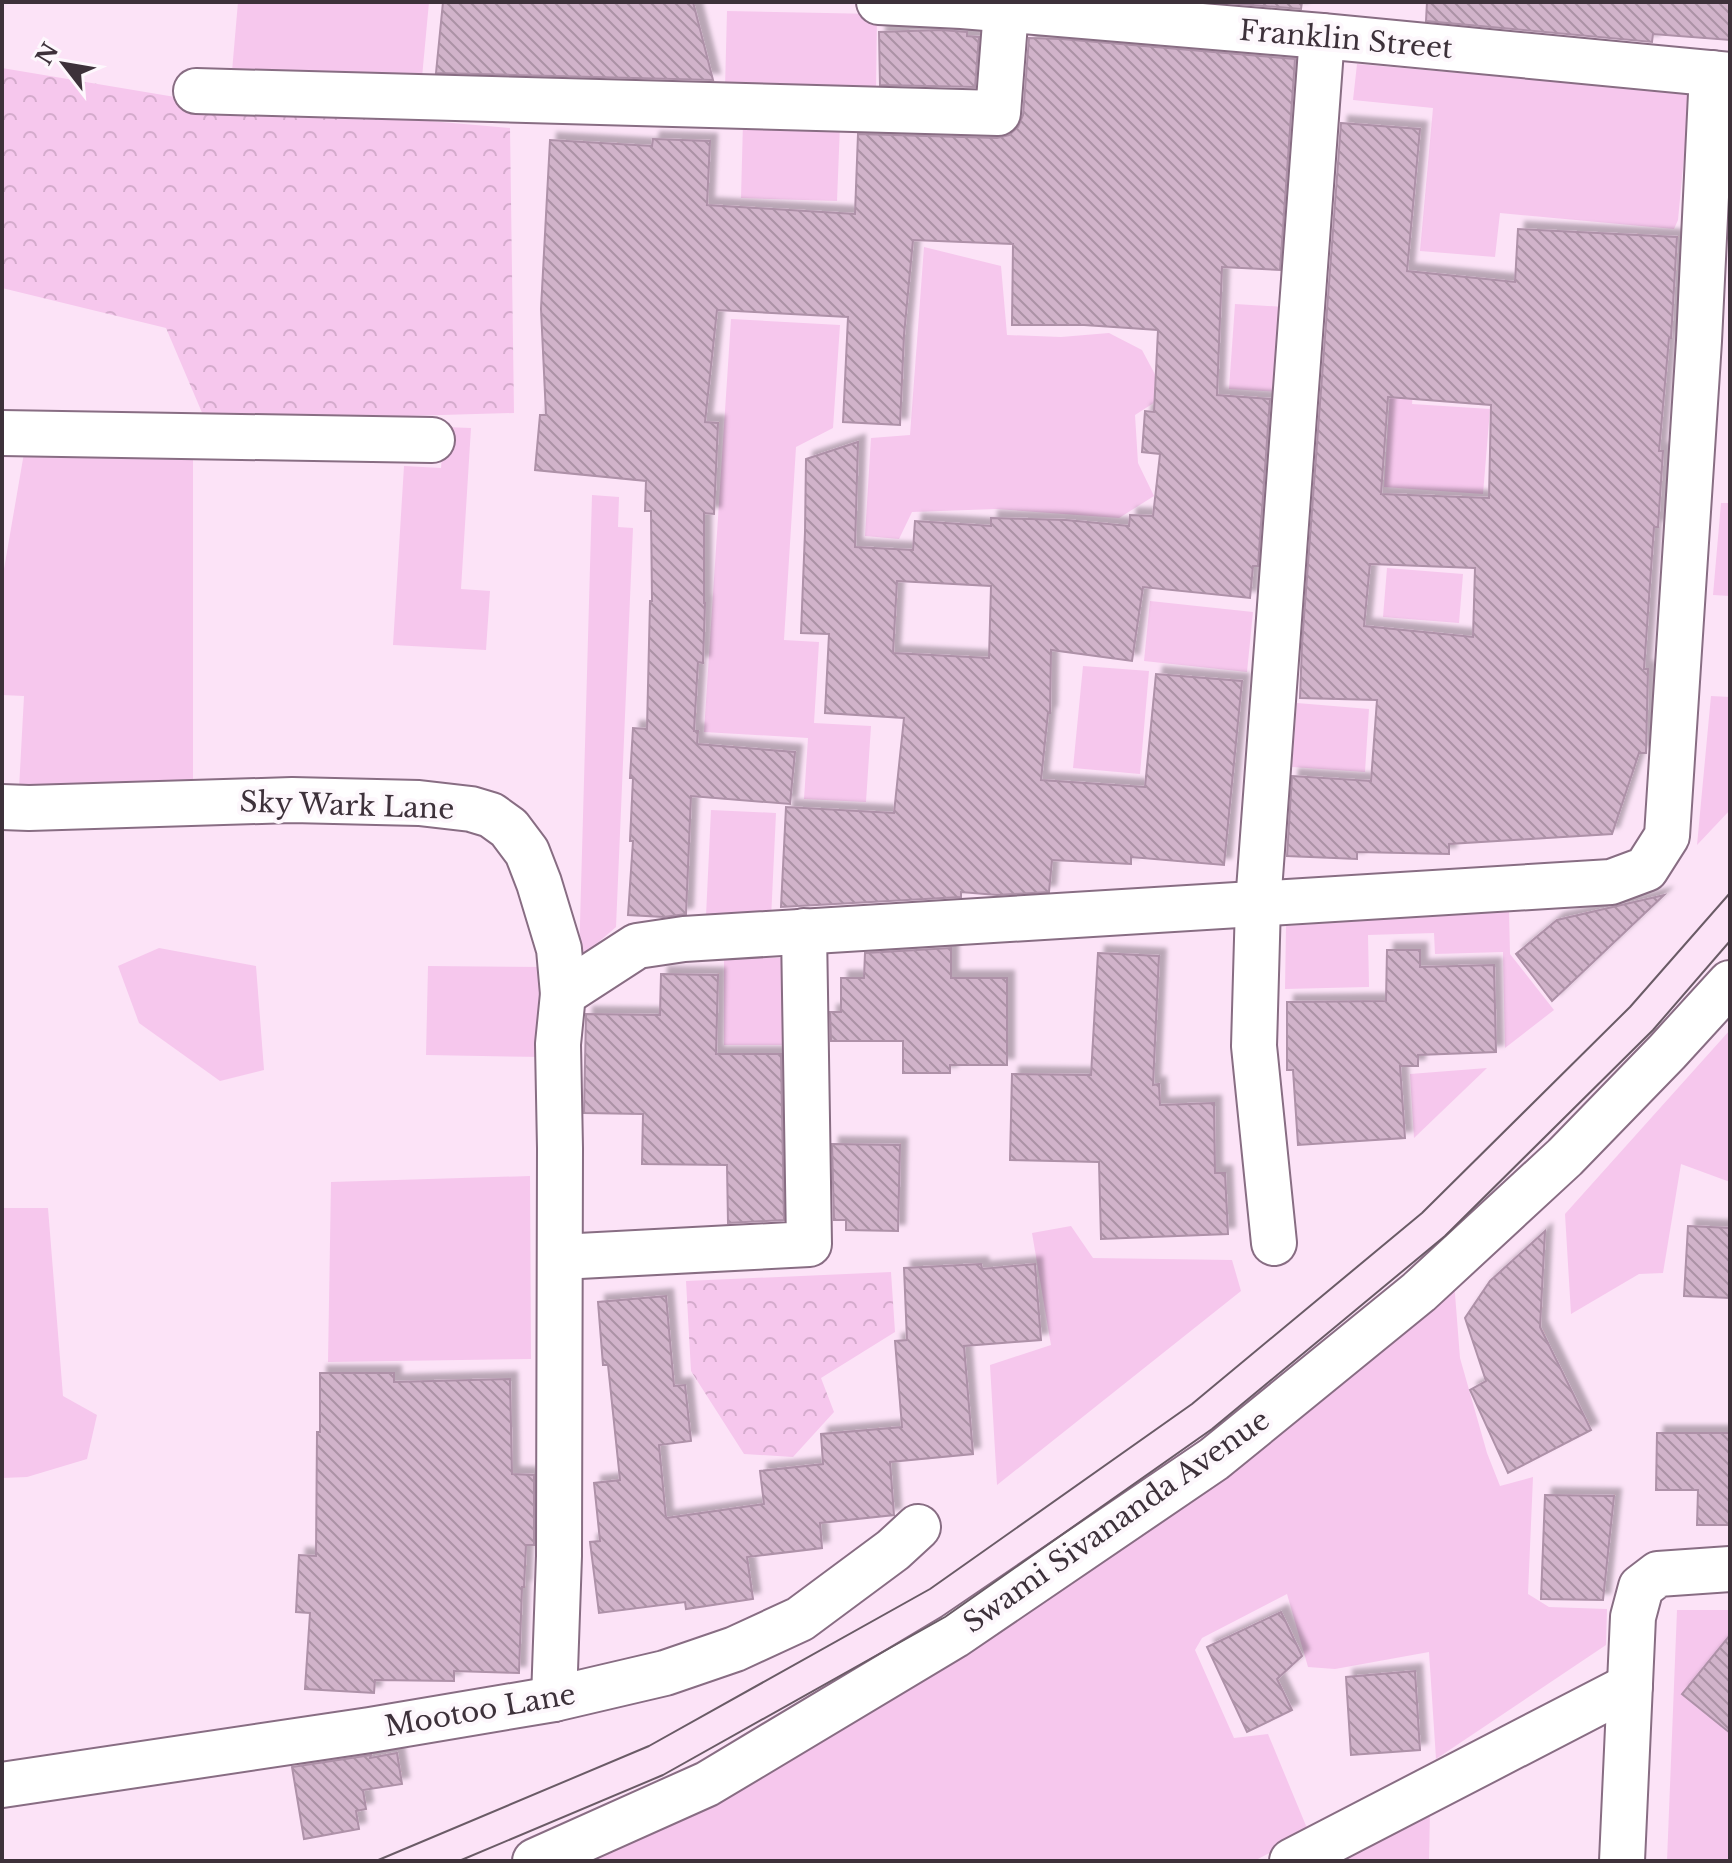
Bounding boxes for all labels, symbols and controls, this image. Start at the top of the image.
street label: Franklin Street [1238,13,1455,66]
north arrow [24,24,104,104]
text: N [30,38,64,70]
street label: Sky Wark Lane [239,784,455,827]
street label: Swami Sivananda Avenue [956,1402,1276,1641]
street label: Mootoo Lane [382,1677,578,1744]

